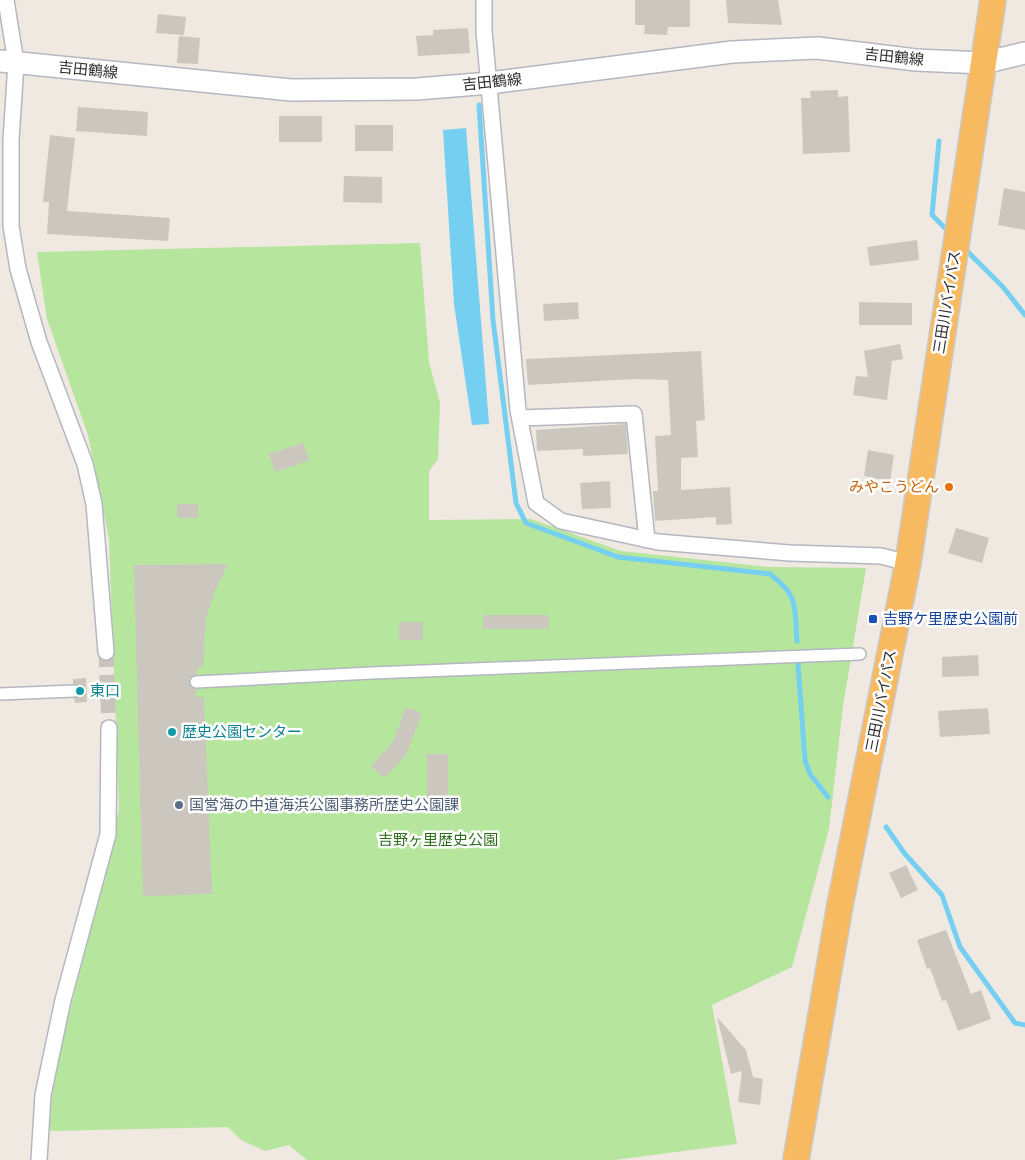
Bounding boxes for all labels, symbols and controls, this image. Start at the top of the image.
street label: 吉田鶴線 [863,44,925,69]
street label: 吉田鶴線 [57,57,119,82]
street label: 吉田鶴線 [461,69,523,94]
street label: 三田川バイパス [929,249,964,355]
place label: みやこうどん [849,477,939,496]
marker: みやこうどん [943,481,955,493]
place label: 吉野ケ里歴史公園前 [883,609,1018,628]
marker: 吉野ケ里歴史公園前 [867,613,879,625]
street label: 三田川バイパス [861,648,900,754]
place label: 東口 [90,681,120,700]
marker: 東口 [74,685,86,697]
place label: 歴史公園センター [182,722,302,741]
marker: 歴史公園センター [166,726,178,738]
place label: 国営海の中道海浜公園事務所歴史公園課 [189,795,459,814]
marker: 国営海の中道海浜公園事務所歴史公園課 [173,799,185,811]
park label: 吉野ヶ里歴史公園 [378,830,498,849]

